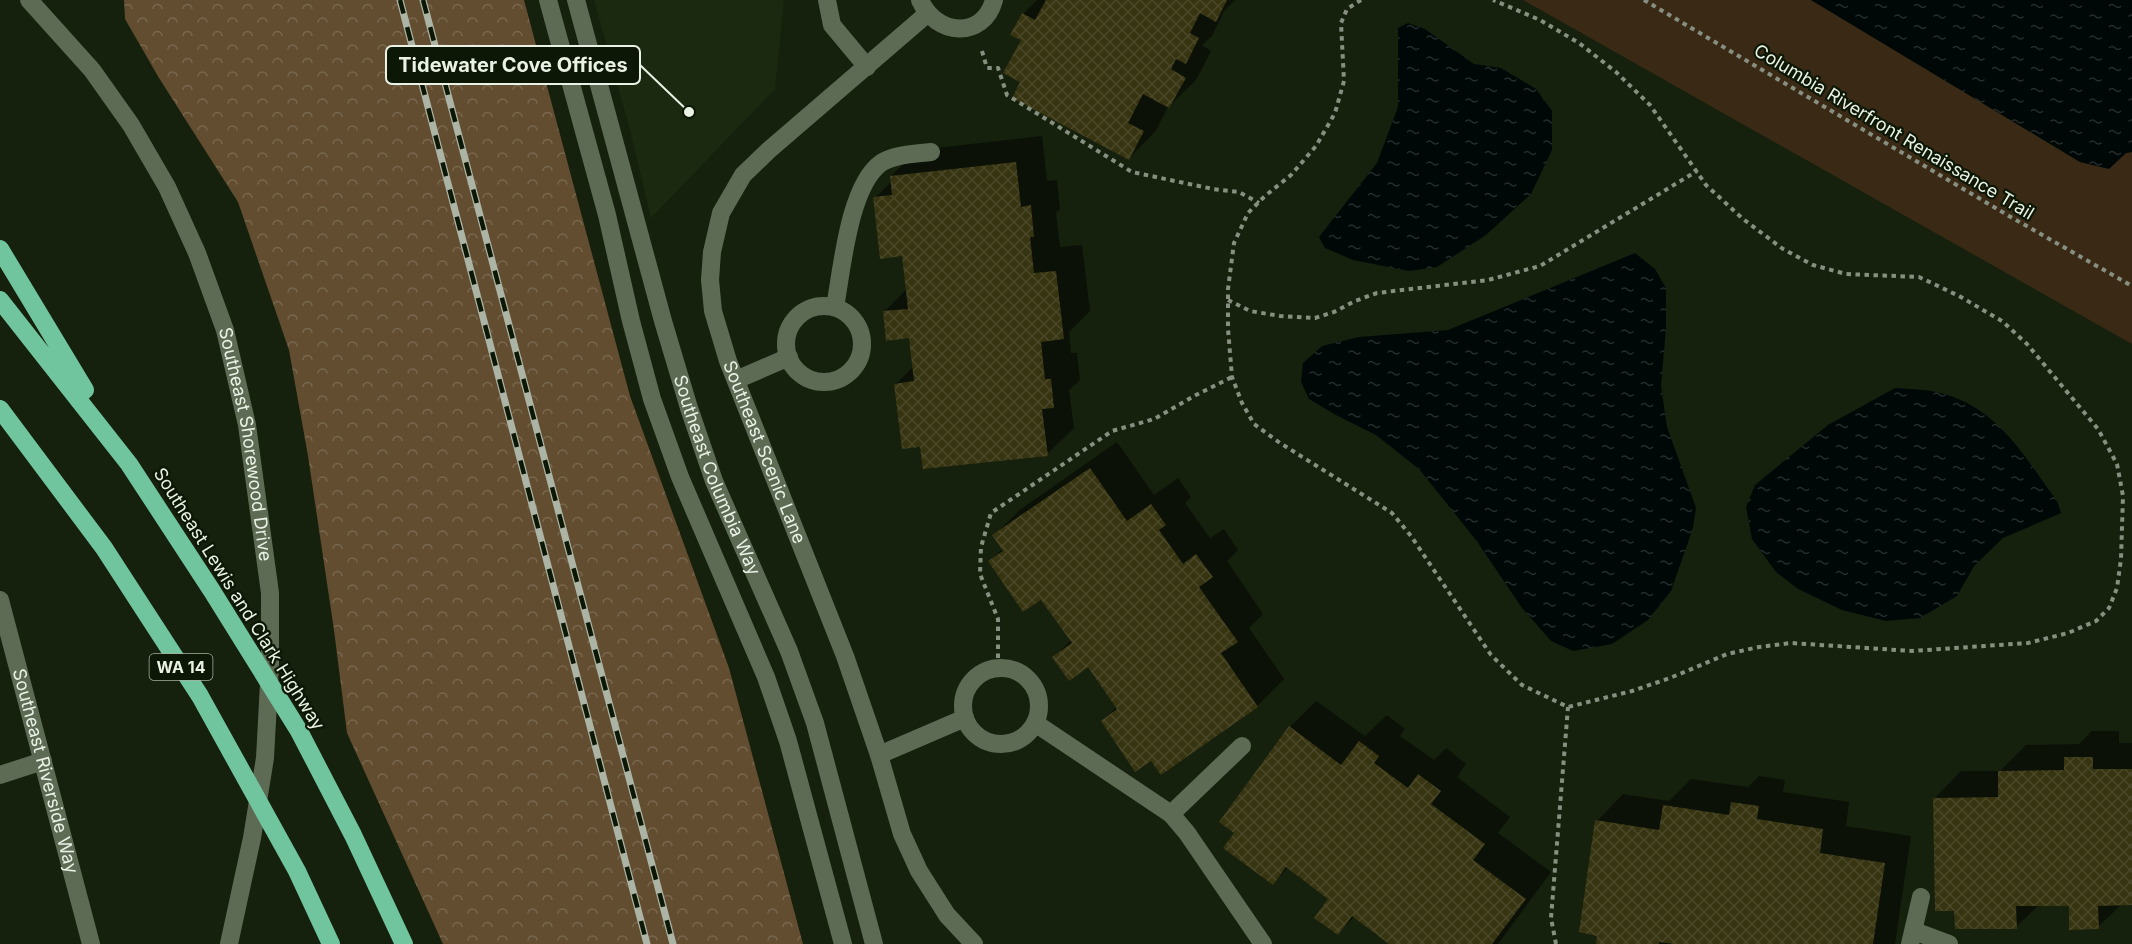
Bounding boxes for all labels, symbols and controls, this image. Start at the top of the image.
street label: Columbia Riverfront Renaissance Trail [1751,39,2038,224]
callout: Tidewater Cove Offices [386,46,640,84]
text: Tidewater Cove Offices [398,53,628,77]
street label: Southeast Shorewood Drive [215,325,277,562]
street label: Southeast Scenic Lane [719,358,810,547]
street label: Southeast Columbia Way [670,372,765,578]
street label: Southeast Lewis and Clark Highway [150,464,329,734]
road number: WA 14 [150,654,213,680]
street label: Southeast Riverside Way [9,666,83,876]

